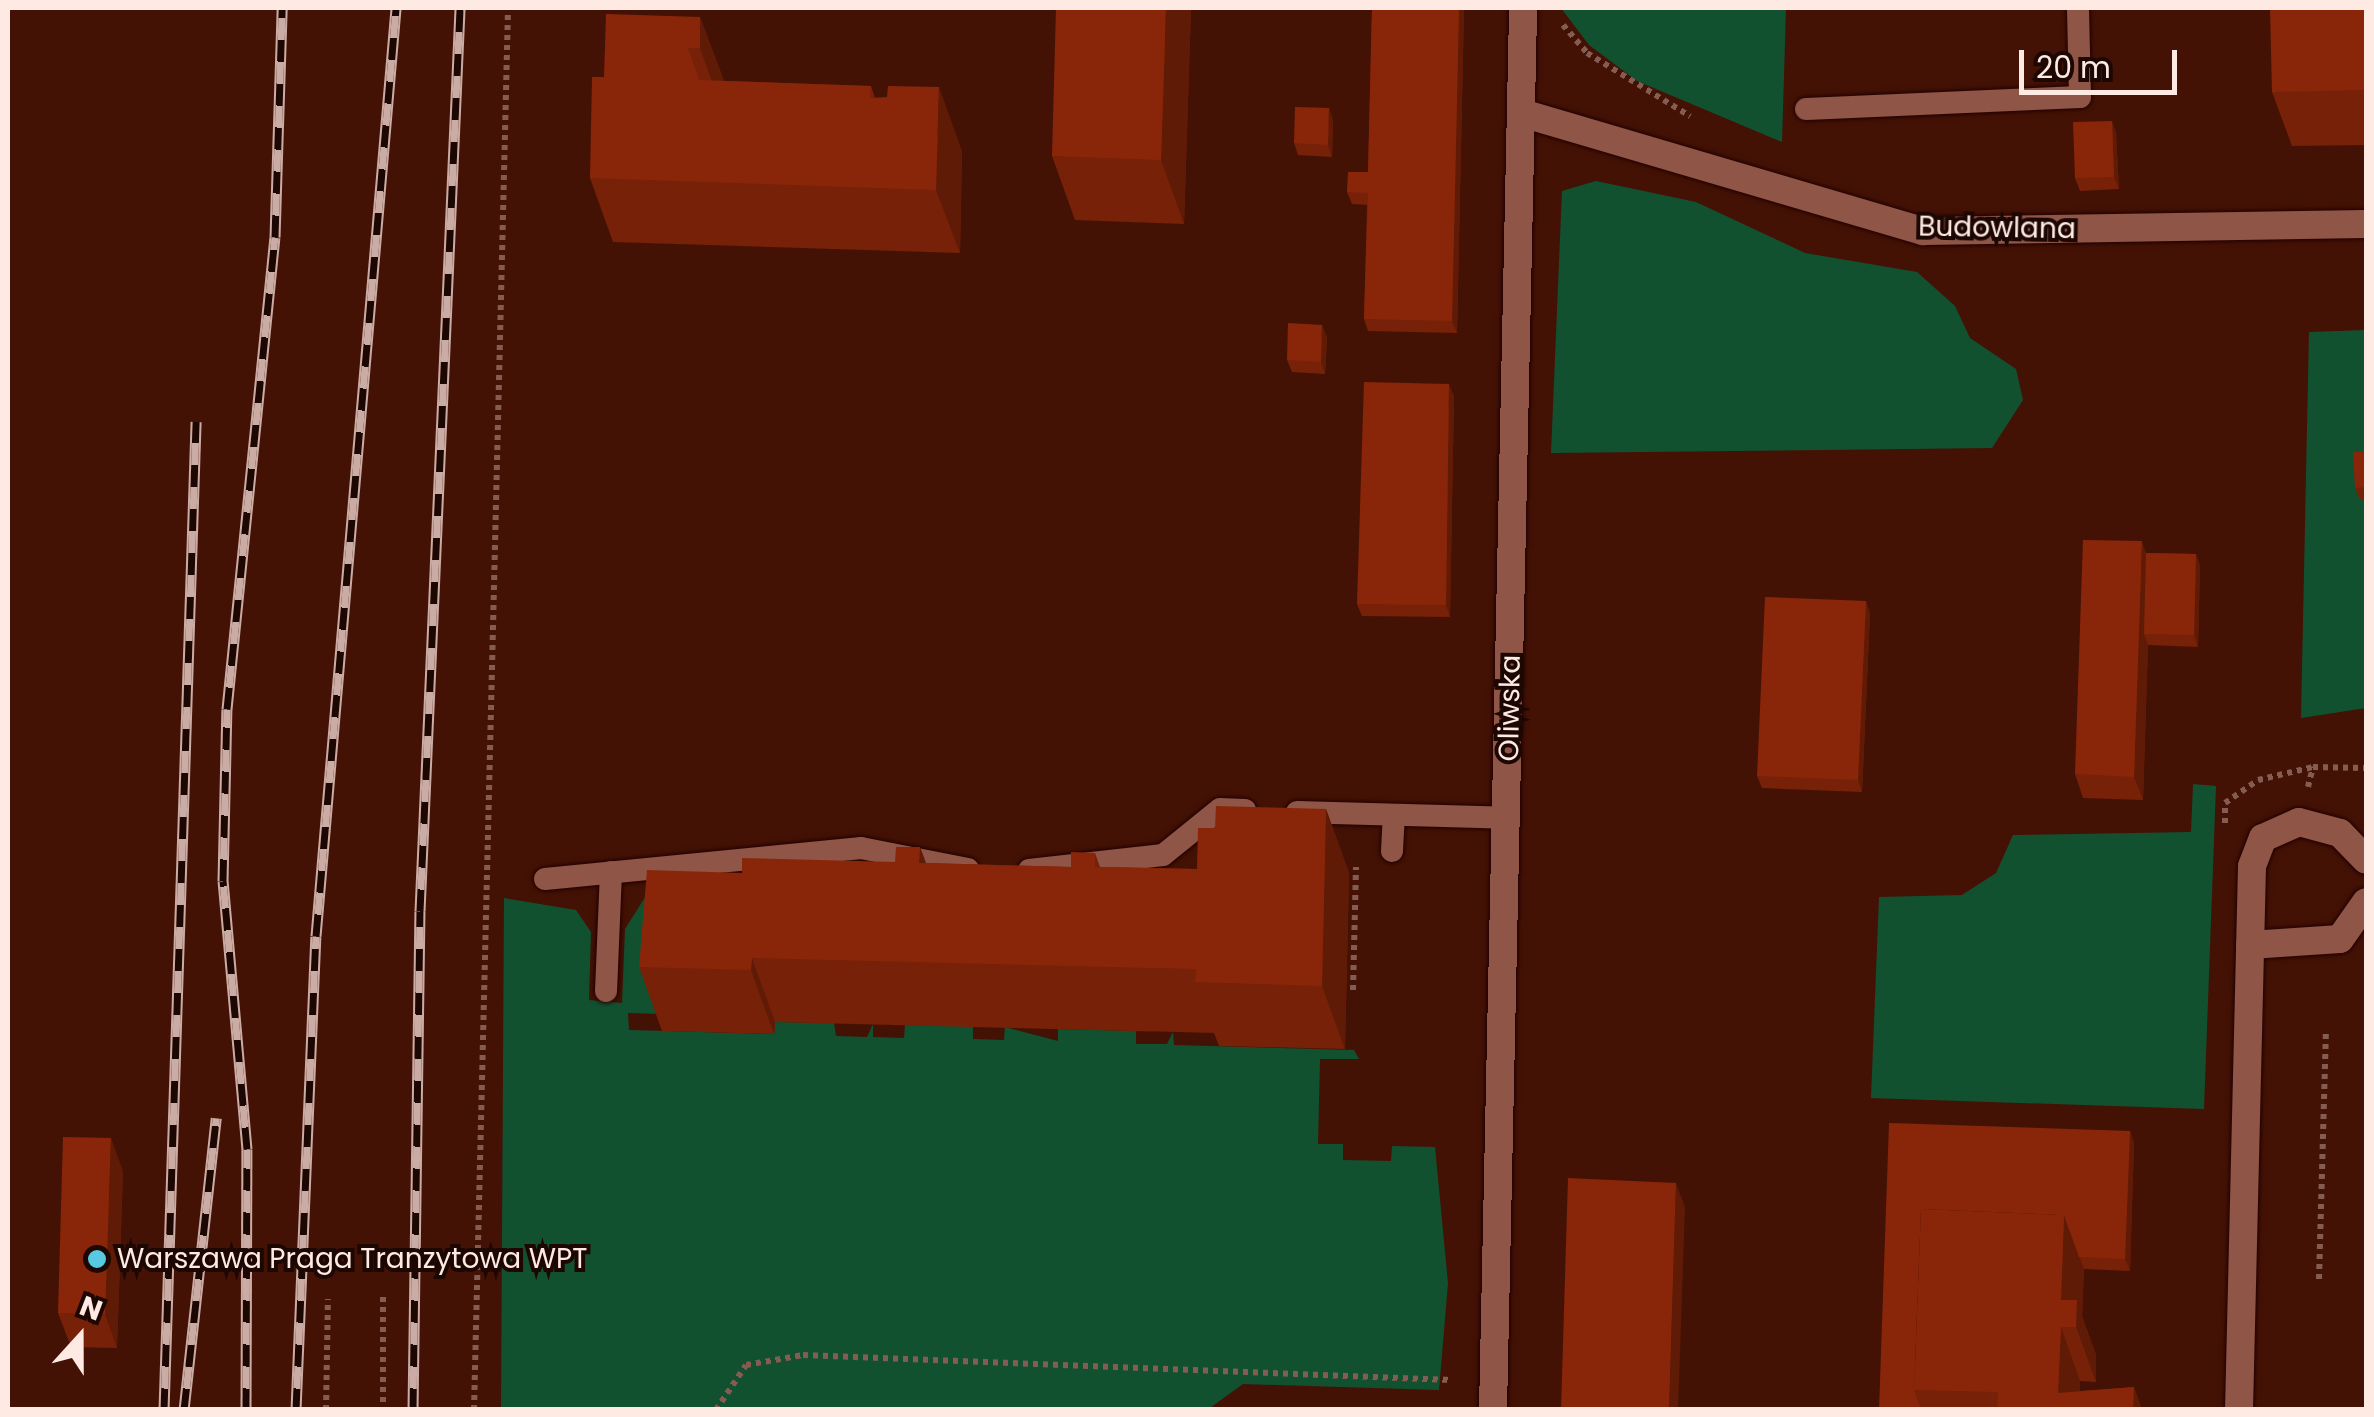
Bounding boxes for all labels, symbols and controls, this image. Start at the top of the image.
scale bar [2024,30,2182,92]
text: 20 m [2036,46,2111,89]
street label: Budowlana [1918,210,2076,246]
street label: Oliwska [1492,654,1528,762]
place label: Warszawa Praga Tranzytowa WPT [117,1242,587,1276]
marker: Warszawa Praga Tranzytowa WPT [86,1248,108,1270]
north arrow [30,1287,130,1387]
text: N [74,1287,108,1331]

